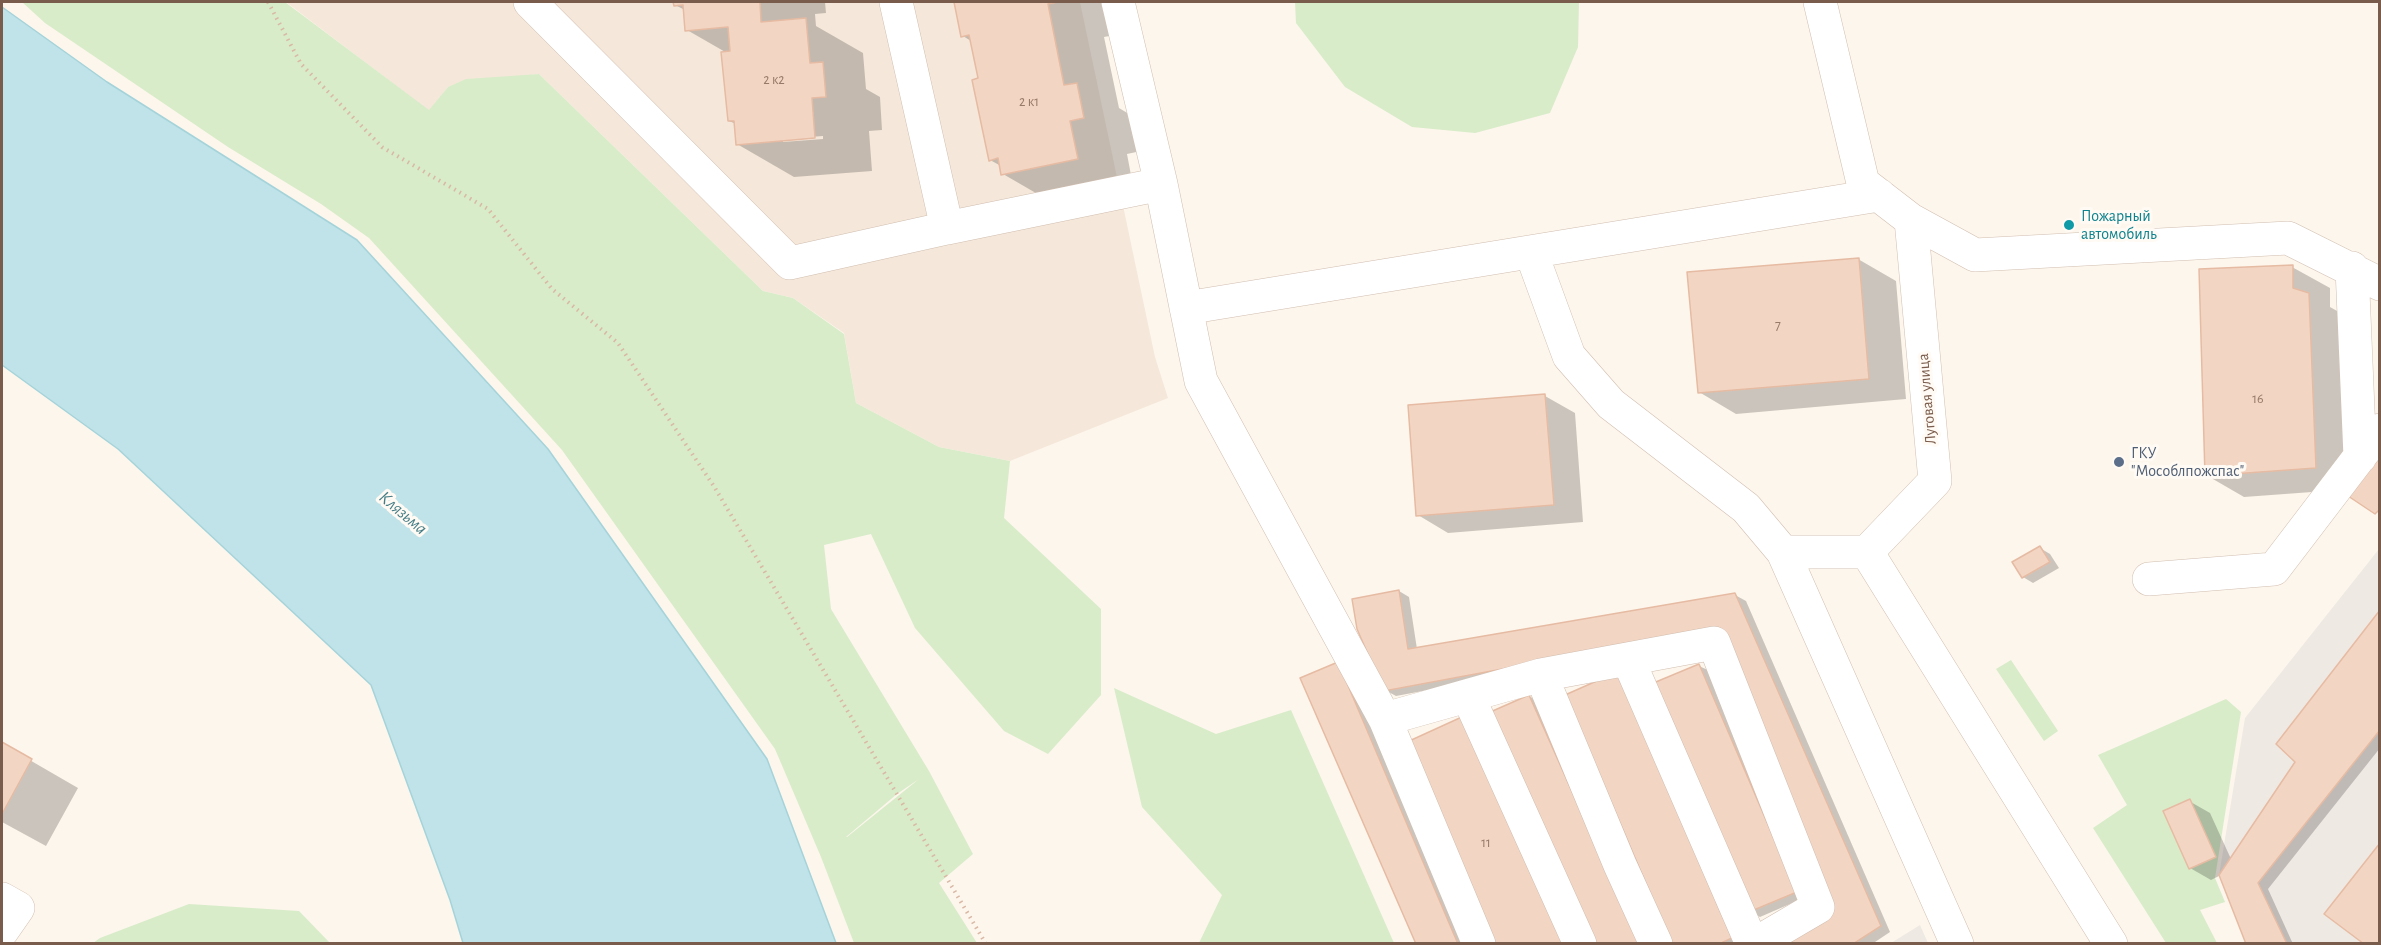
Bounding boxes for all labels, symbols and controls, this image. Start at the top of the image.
house number: 2 к2 [763,72,785,88]
house number: 2 к1 [1019,94,1039,110]
place label: Пожарный автомобиль [2081,206,2157,244]
marker: Пожарный автомобиль [2062,218,2076,232]
house number: 7 [1775,317,1781,333]
street label: Луговая улица [1913,353,1941,445]
house number: 16 [2252,391,2264,407]
place label: ГКУ "Мособлпожспас" [2131,443,2244,481]
marker: ГКУ "Мособлпожспас" [2112,455,2126,469]
water label: Клязьма [375,487,431,539]
house number: 11 [1481,835,1491,851]

